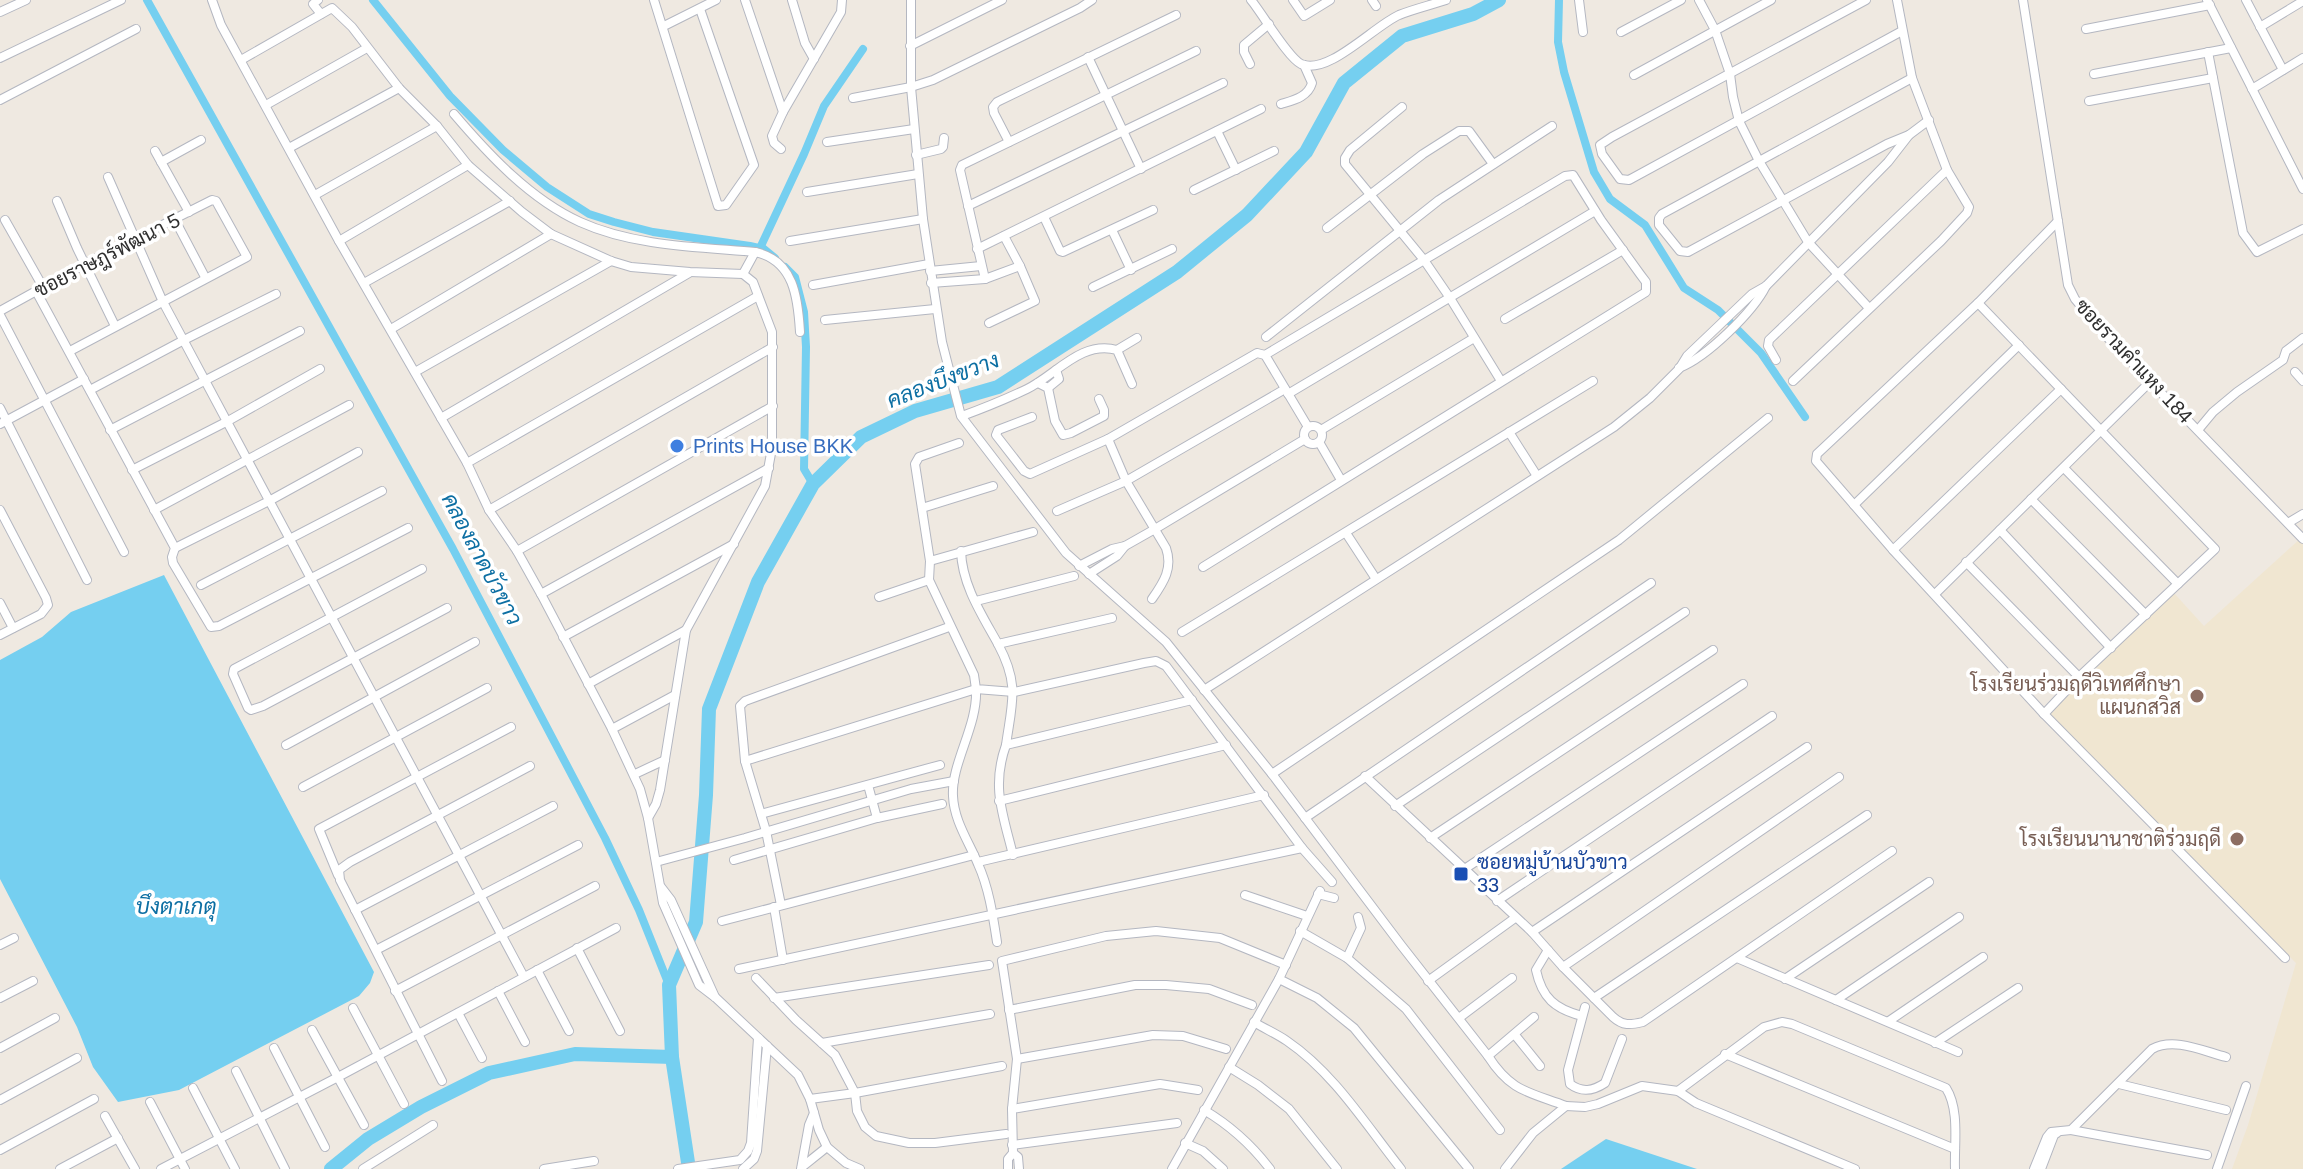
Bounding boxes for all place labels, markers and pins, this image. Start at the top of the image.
place label: Prints House BKK [693,435,854,457]
marker: Prints House BKK [668,437,686,455]
place label: โรงเรียนร่วมฤดีวิเทศศึกษา แผนกสวิส [1970,671,2181,718]
marker: โรงเรียนร่วมฤดีวิเทศศึกษา แผนกสวิส [2188,687,2206,705]
place label: โรงเรียนนานาชาติร่วมฤดี [2019,826,2221,851]
marker: โรงเรียนนานาชาติร่วมฤดี [2228,830,2246,848]
place label: ซอยหมู่บ้านบัวขาว 33 [1477,850,1628,896]
marker: ซอยหมู่บ้านบัวขาว 33 [1452,865,1470,883]

